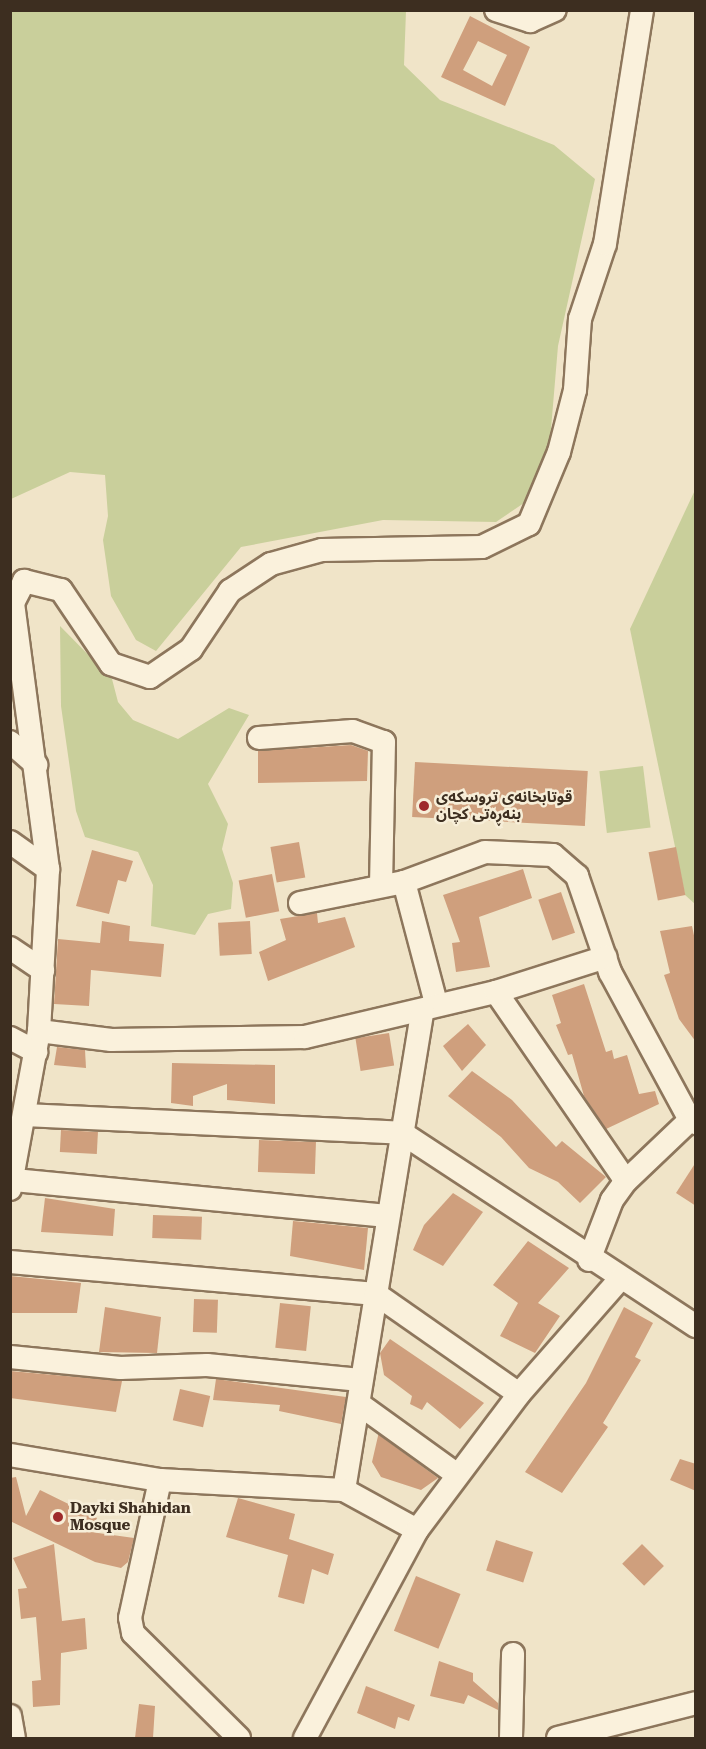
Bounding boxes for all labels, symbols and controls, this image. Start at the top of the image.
place label: قوتابخانەی تروسکەی بنەڕەتی کچان [436,788,572,823]
marker: قوتابخانەی تروسکەی بنەڕەتی کچان [417,799,431,813]
place label: Dayki Shahidan Mosque [70,1499,191,1534]
marker: Dayki Shahidan Mosque [51,1510,65,1524]

